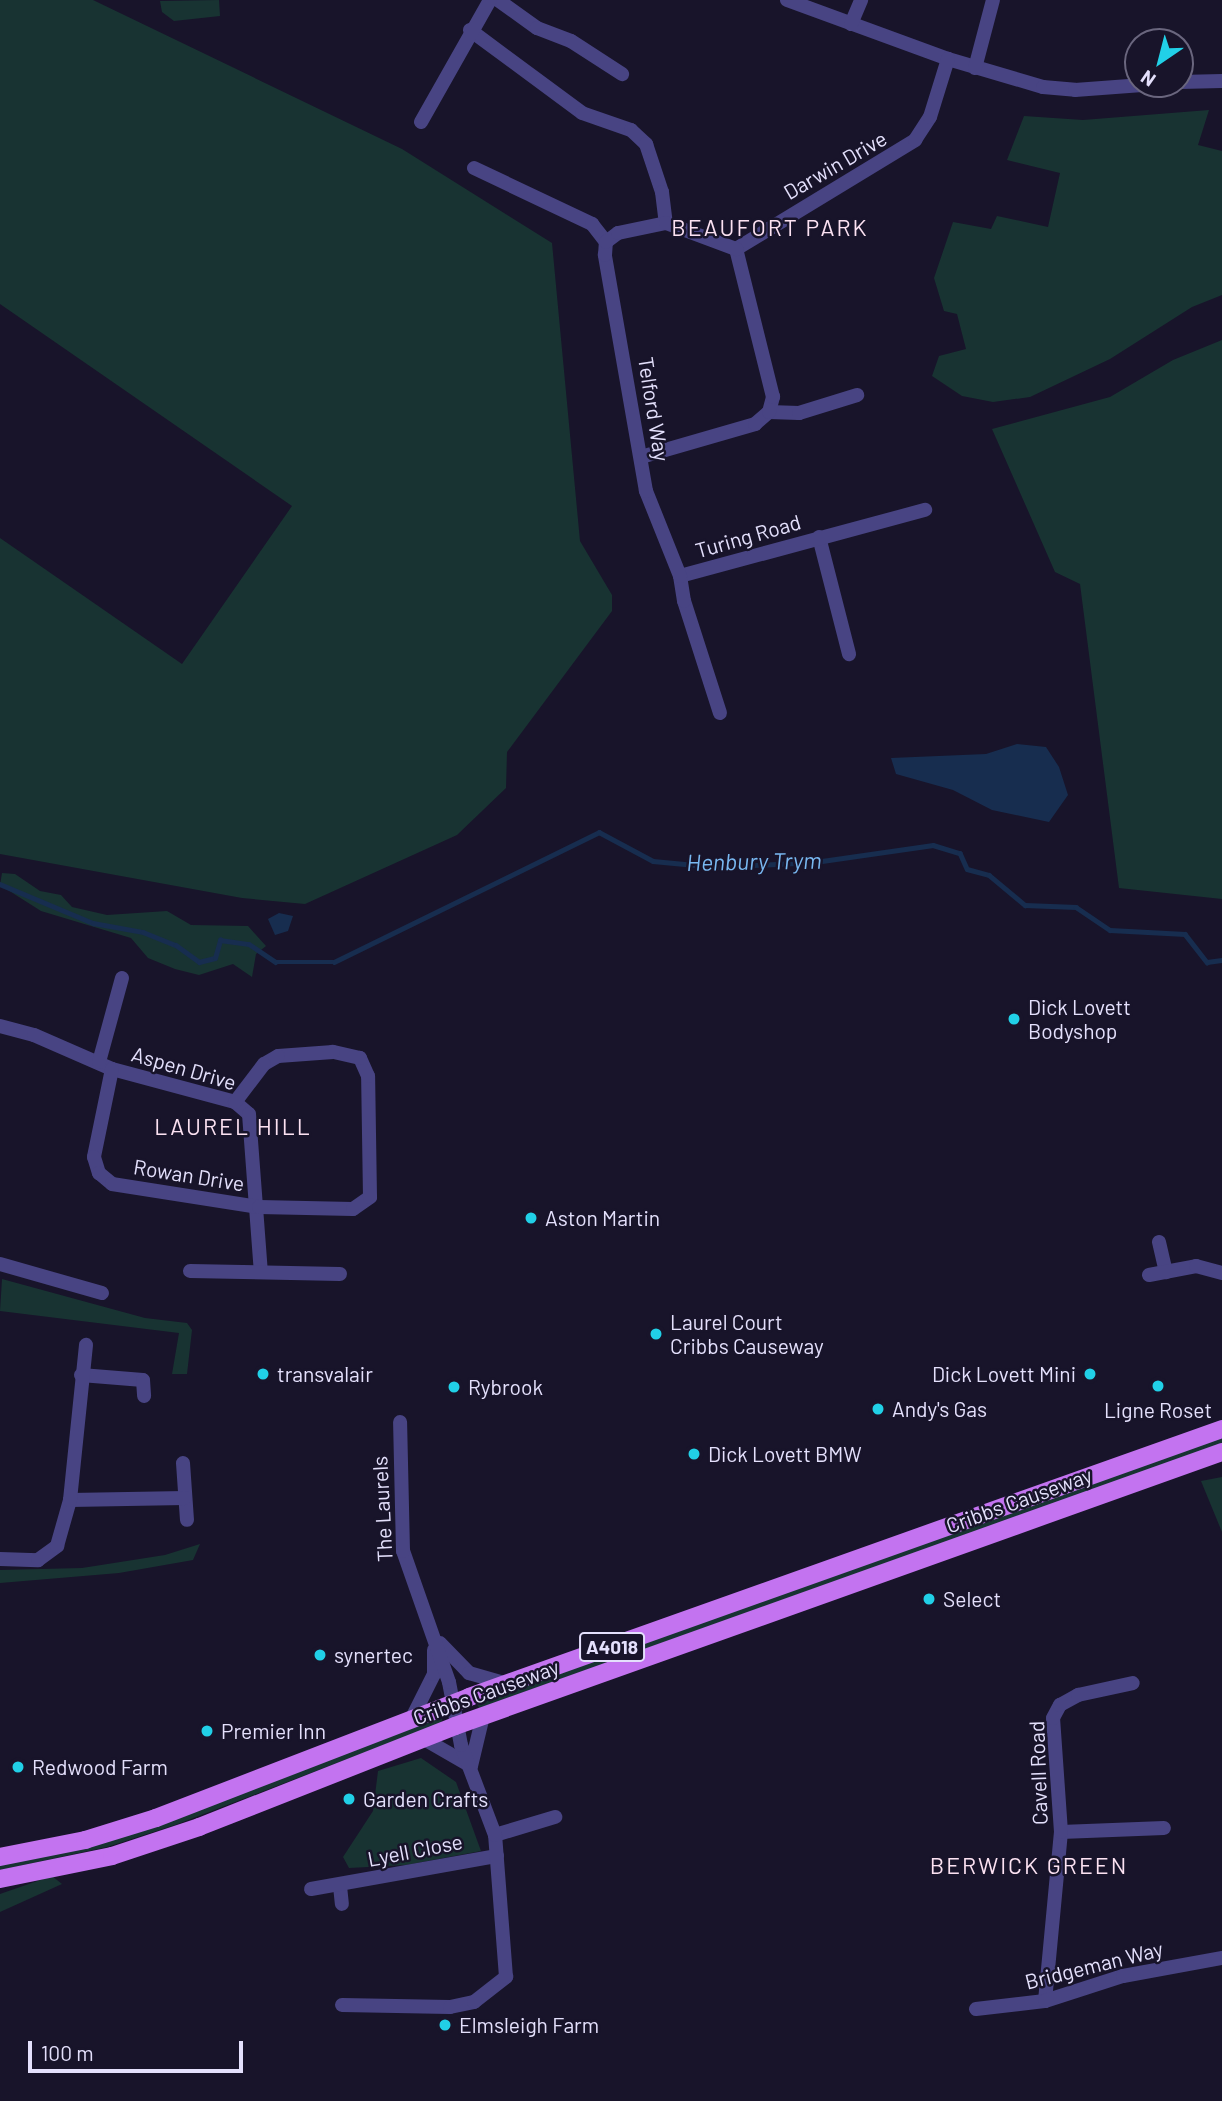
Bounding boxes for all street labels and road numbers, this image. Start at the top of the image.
street label: Darwin Drive [779,125,891,205]
street label: Telford Way [633,355,675,463]
street label: Turing Road [692,509,804,563]
street label: Aspen Drive [129,1041,239,1095]
street label: Rowan Drive [132,1154,246,1196]
street label: The Laurels [367,1455,397,1563]
street label: Cribbs Causeway [942,1462,1096,1538]
road number: A4018 [579,1632,645,1662]
street label: Cribbs Causeway [409,1654,563,1730]
street label: Cavell Road [1024,1720,1052,1826]
street label: Lyell Close [365,1828,465,1872]
street label: Bridgeman Way [1022,1936,1166,1994]

